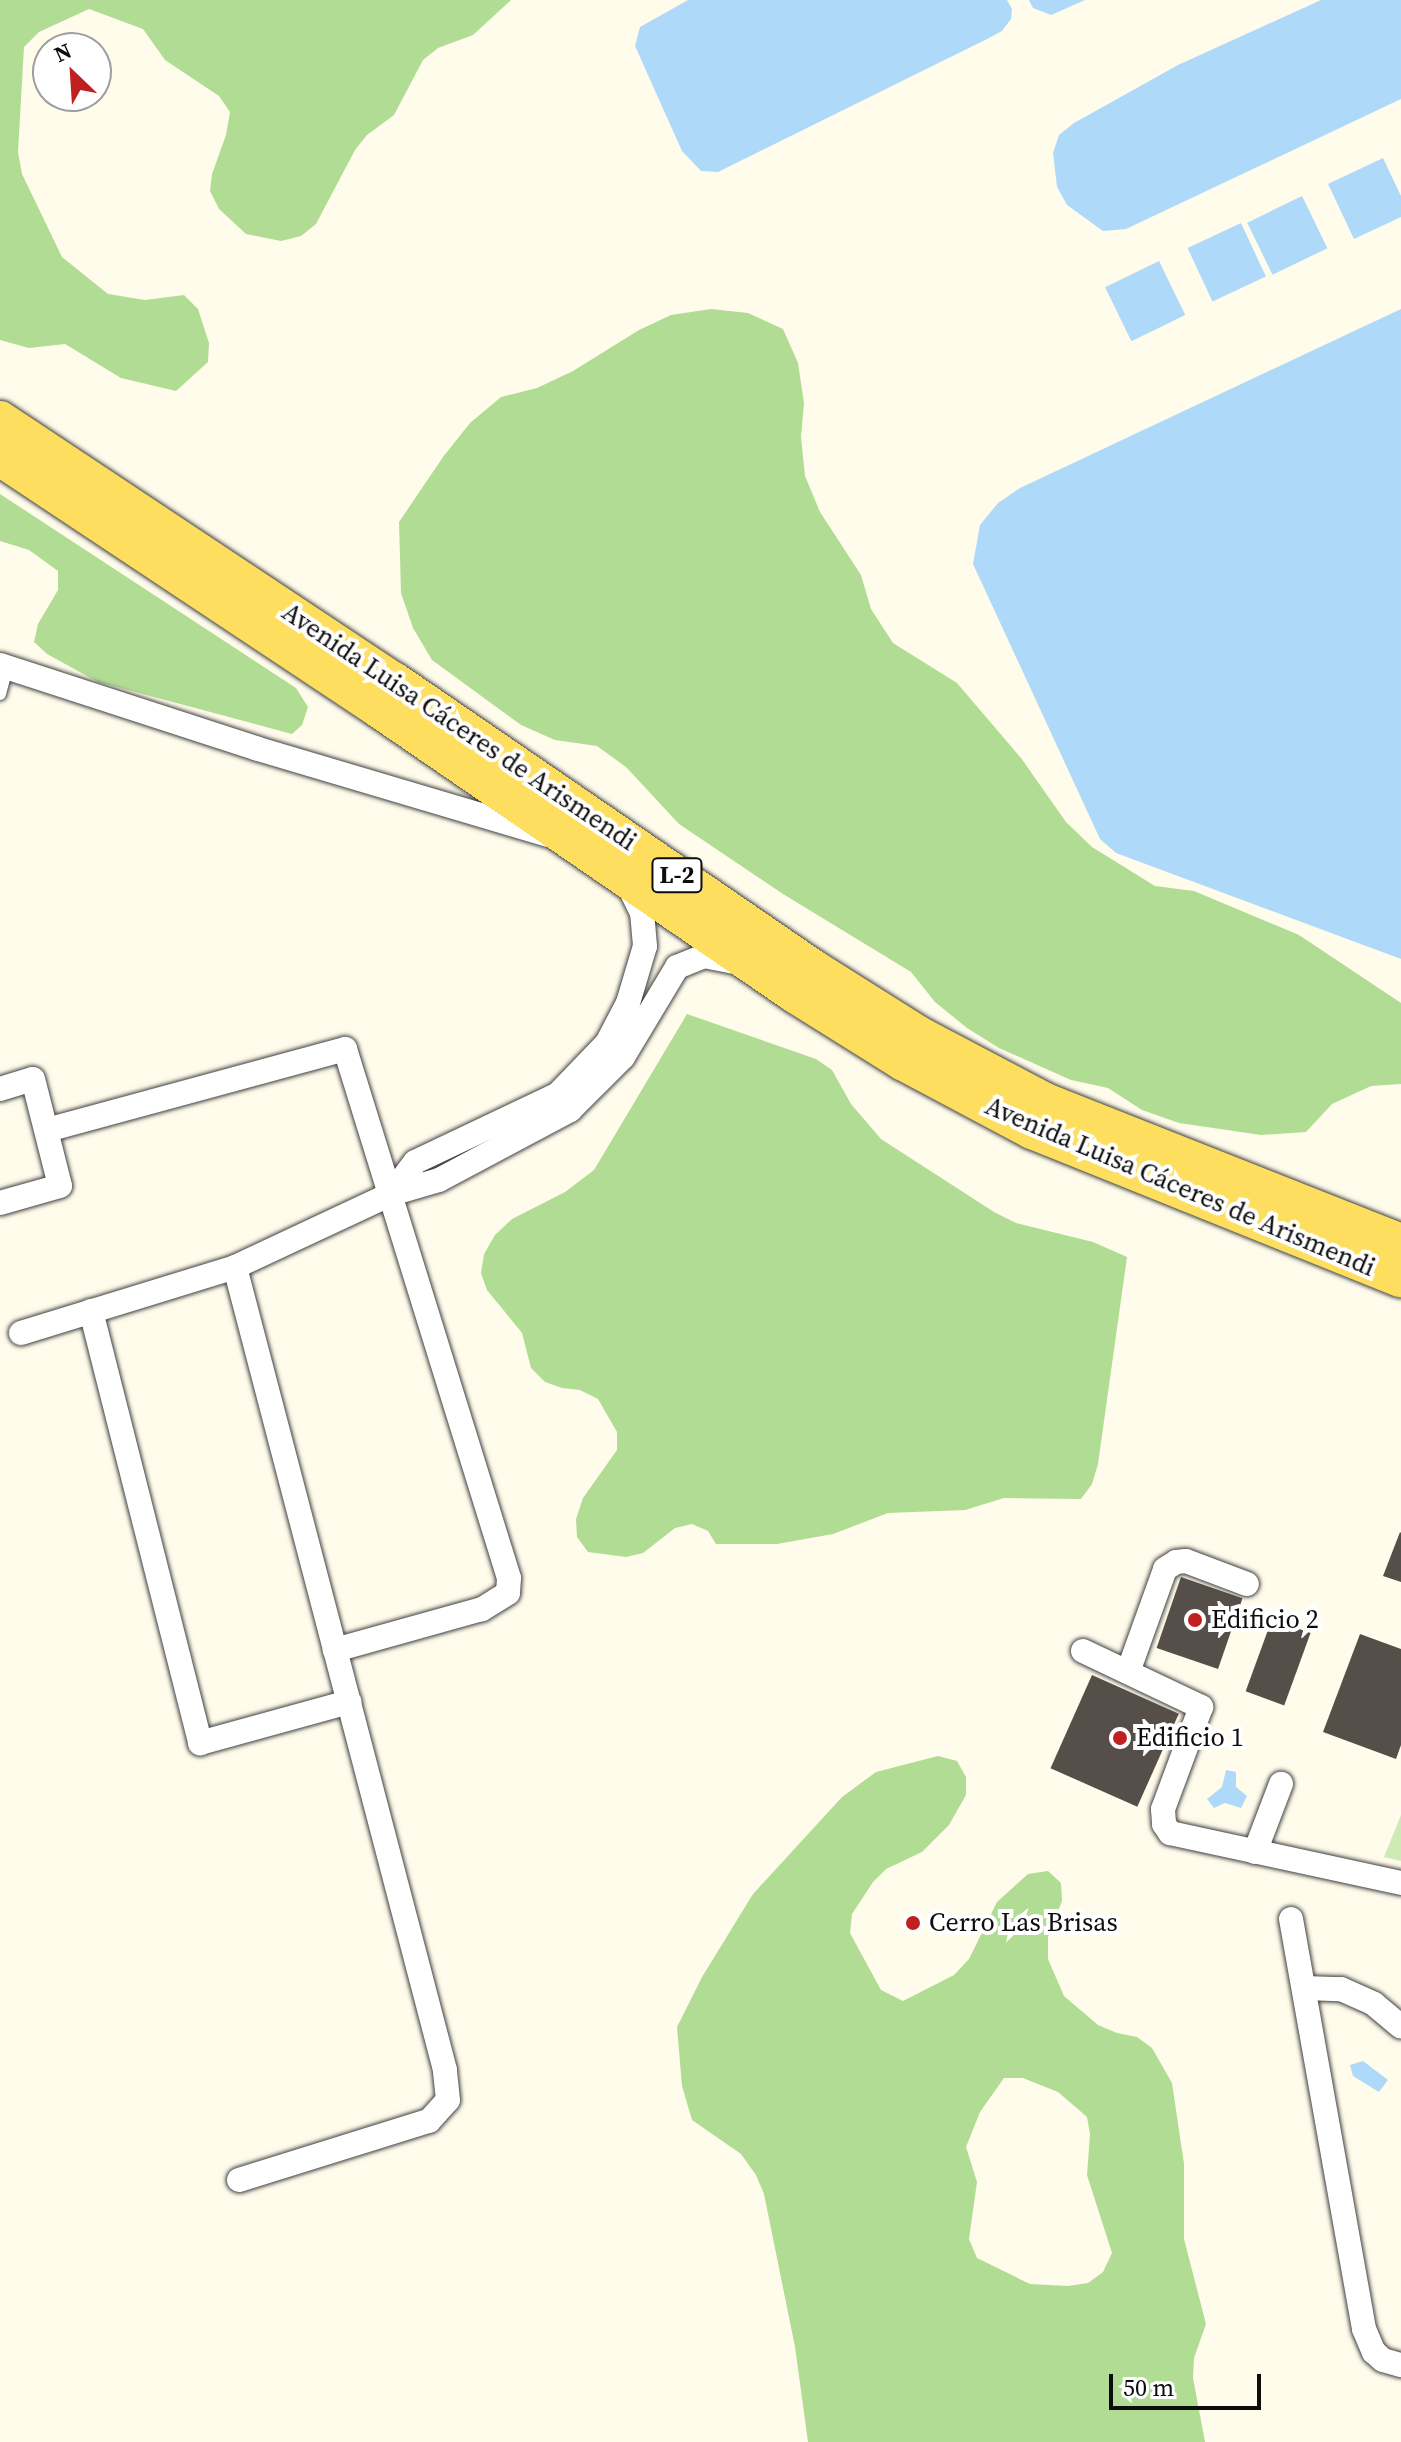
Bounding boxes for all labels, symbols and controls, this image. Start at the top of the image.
north arrow [32,32,112,112]
text: N [49,35,76,69]
street label: Avenida Luisa Cáceres de Arismendi [276,597,642,857]
road number: L-2 [651,855,703,895]
street label: Avenida Luisa Cáceres de Arismendi [980,1091,1380,1283]
place label: Edificio 2 [1211,1604,1319,1636]
marker: Edificio 2 [1186,1611,1204,1629]
place label: Edificio 1 [1136,1722,1244,1754]
marker: Edificio 1 [1111,1729,1129,1747]
place label: Cerro Las Brisas [929,1907,1118,1939]
marker: Cerro Las Brisas [904,1914,922,1932]
scale bar [1113,2358,1265,2408]
text: 50 m [1123,2371,1174,2404]

